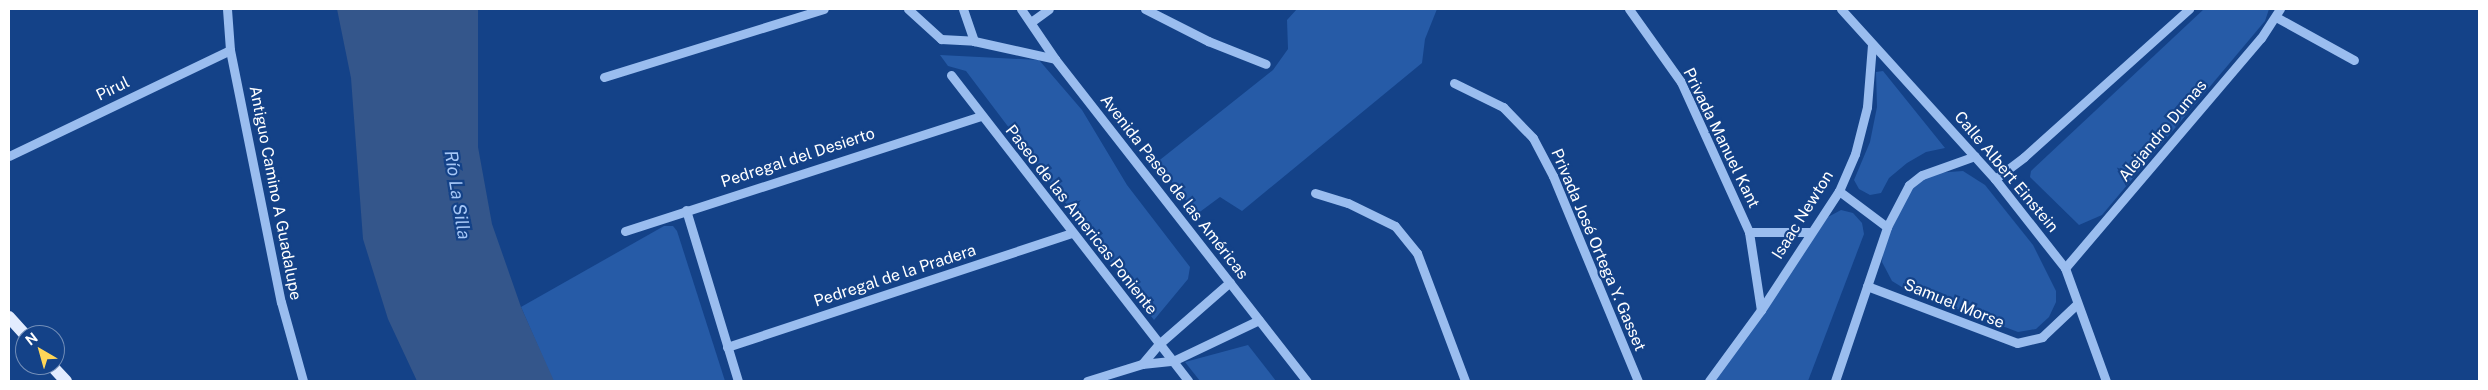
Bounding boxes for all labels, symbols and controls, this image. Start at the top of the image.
street label: Privada Manuel Kant [1679,65,1763,211]
street label: Pirul [93,73,133,105]
street label: Alejandro Dumas [2115,76,2211,186]
street label: Antiguo Camino A Guadalupe [245,84,305,302]
street label: Avenida Paseo de las Américas [1096,91,1252,283]
street label: Calle Albert Einstein [1950,108,2062,236]
street label: Paseo de las Americas Poniente [1001,121,1161,319]
street label: Pedregal del Desierto [719,124,877,192]
street label: Privada José Ortega Y. Gasset [1547,146,1649,354]
water label: Río La Silla [439,149,475,241]
street label: Isaac Newton [1768,167,1838,263]
street label: Pedregal de la Pradera [811,241,979,311]
street label: Samuel Morse [1901,275,2007,333]
north arrow [15,325,65,375]
text: N [22,329,41,349]

